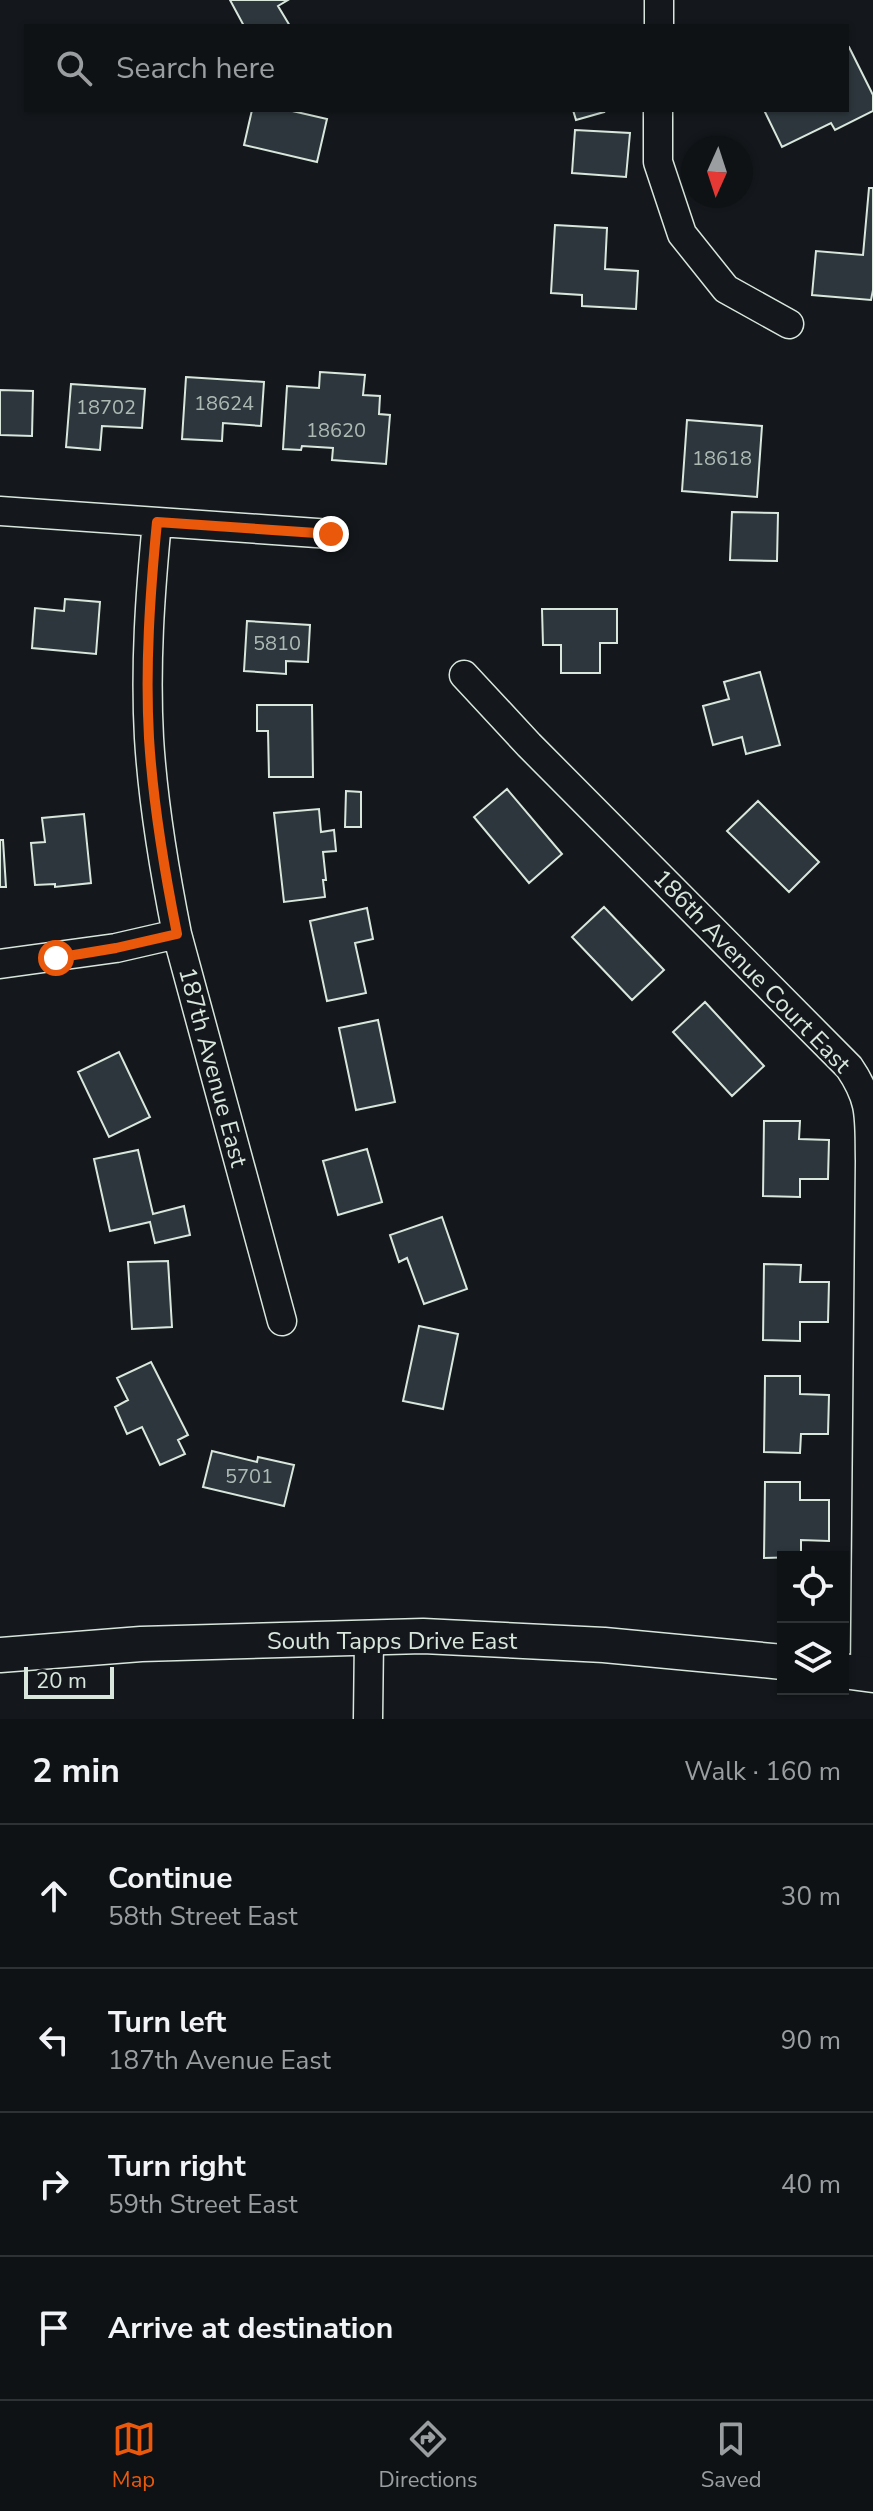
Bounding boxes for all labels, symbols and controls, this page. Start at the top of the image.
search box [24,24,849,112]
icon: search [52,46,96,90]
text: Search here [116,48,275,89]
north arrow [681,136,753,208]
house number: 18624 [194,390,254,417]
house number: 18702 [76,394,136,421]
house number: 18620 [306,417,366,444]
house number: 18618 [692,445,752,472]
route end [313,516,349,552]
house number: 5810 [253,630,301,657]
street label: 186th Avenue Court East [646,862,858,1080]
route start [38,940,74,976]
street label: 187th Avenue East [171,964,255,1171]
house number: 5701 [225,1463,273,1490]
map controls [777,1551,849,1695]
button: locate [777,1551,849,1623]
button: layers [777,1623,849,1695]
street label: South Tapps Drive East [267,1625,518,1657]
scale bar [24,1663,114,1699]
text: 20 m [36,1666,87,1696]
text: 2 min [32,1748,120,1794]
text: Walk · 160 m [684,1754,841,1789]
text: Continue [108,1858,233,1899]
icon: ahead [32,1874,76,1918]
text: 30 m [781,1879,841,1914]
text: 58th Street East [108,1899,298,1934]
text: Turn left [108,2002,226,2043]
icon: left [32,2018,76,2062]
text: 90 m [781,2023,841,2058]
text: 187th Avenue East [108,2043,331,2078]
text: Turn right [108,2146,246,2187]
icon: right [32,2162,76,2206]
text: 40 m [781,2167,841,2202]
text: 59th Street East [108,2187,298,2222]
icon: arrive [32,2306,76,2350]
text: Arrive at destination [108,2308,393,2349]
tab: Map [112,2417,156,2495]
tab: Directions [379,2417,478,2495]
tab: Saved [701,2417,761,2495]

